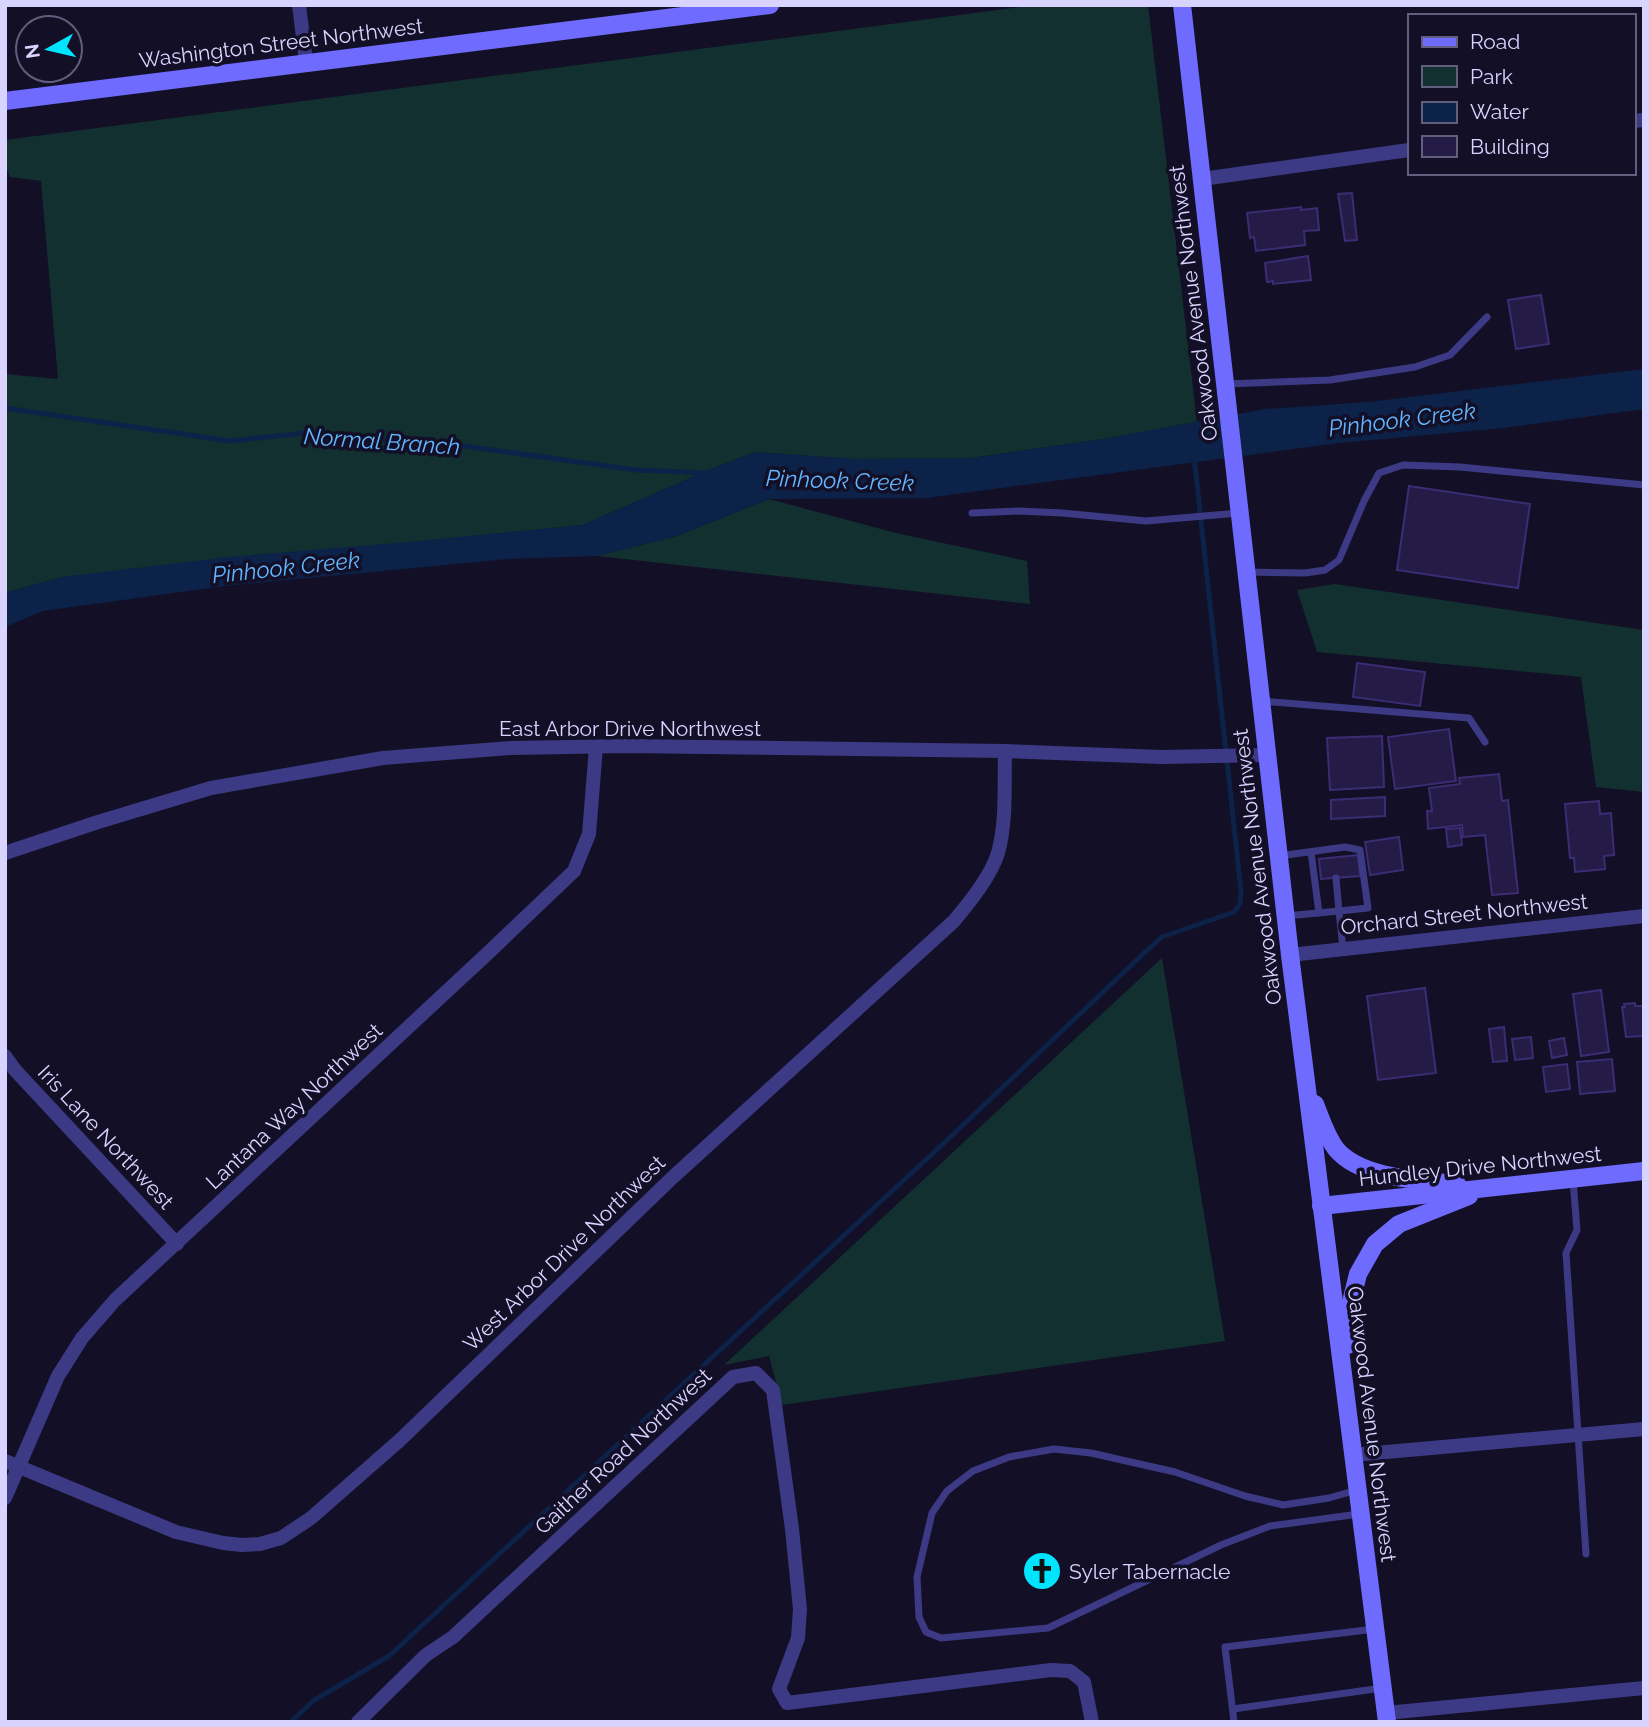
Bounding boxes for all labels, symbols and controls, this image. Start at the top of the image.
street label: Washington Street Northwest [137,13,425,73]
north arrow [14,14,84,84]
legend [1408,14,1635,175]
text: Road [1470,29,1520,54]
text: N [20,43,44,60]
text: Park [1470,64,1513,89]
text: Water [1470,99,1529,124]
text: Building [1470,134,1550,159]
street label: Oakwood Avenue Northwest [1164,164,1222,442]
water label: Pinhook Creek [1327,397,1477,441]
water label: Normal Branch [303,422,461,460]
water label: Pinhook Creek [765,464,915,496]
water label: Pinhook Creek [211,546,361,588]
street label: East Arbor Drive Northwest [499,716,761,741]
street label: Oakwood Avenue Northwest [1228,728,1286,1006]
street label: Orchard Street Northwest [1339,889,1589,939]
street label: Lantana Way Northwest [201,1018,387,1194]
street label: Iris Lane Northwest [33,1060,179,1214]
street label: Hundley Drive Northwest [1357,1141,1603,1191]
street label: West Arbor Drive Northwest [458,1150,670,1356]
street label: Oakwood Avenue Northwest [1343,1285,1401,1563]
street label: Gaither Road Northwest [530,1363,716,1539]
church icon: Syler Tabernacle [1021,1550,1063,1592]
place label: Syler Tabernacle [1069,1559,1230,1584]

